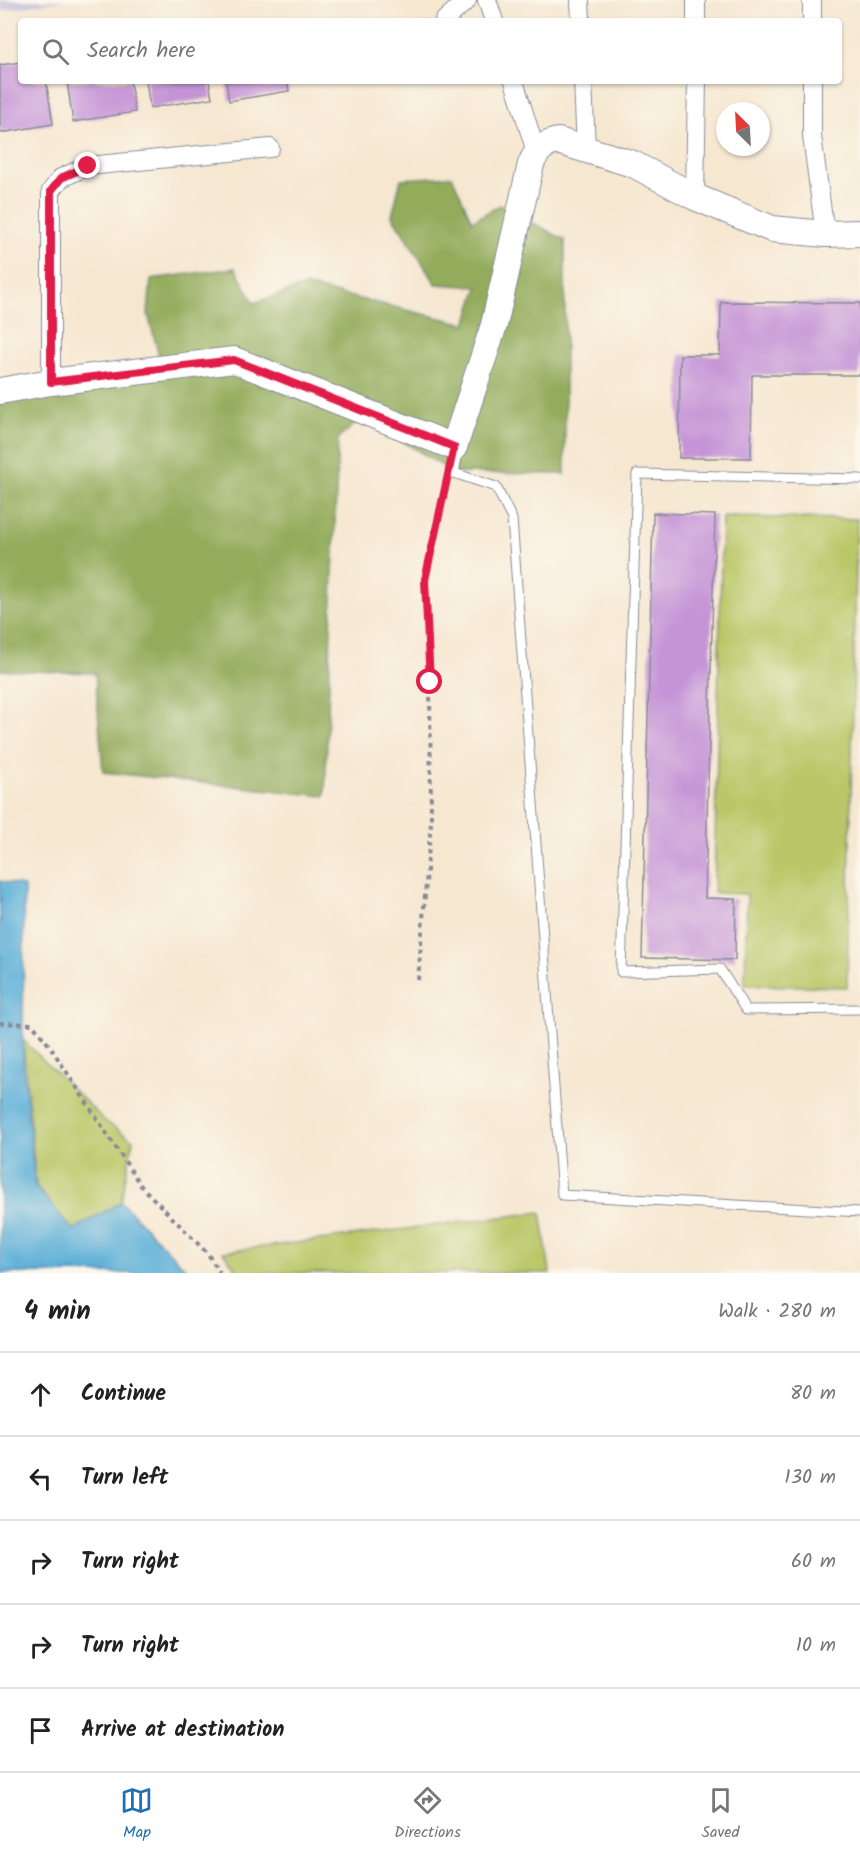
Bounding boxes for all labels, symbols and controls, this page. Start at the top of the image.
search box [18,18,842,84]
text: Search here [87,34,195,69]
icon: search [39,35,72,68]
north arrow [716,102,770,156]
route end [74,152,100,178]
route start [416,668,442,694]
text: 4 min [24,1291,91,1333]
text: Walk · 280 m [718,1296,836,1328]
text: Continue [81,1377,166,1412]
icon: ahead [24,1378,57,1411]
text: 80 m [790,1378,836,1410]
text: Turn left [81,1461,168,1496]
icon: left [24,1462,57,1495]
text: 130 m [784,1462,836,1494]
text: Turn right [81,1545,179,1580]
icon: right [24,1546,57,1579]
text: 60 m [791,1546,836,1578]
text: Turn right [81,1629,179,1664]
icon: right [24,1630,57,1663]
text: 10 m [796,1630,836,1662]
text: Arrive at destination [81,1713,284,1748]
icon: arrive [24,1714,57,1747]
tab: Map [120,1784,153,1845]
tab: Directions [394,1784,461,1845]
tab: Saved [702,1784,740,1845]

